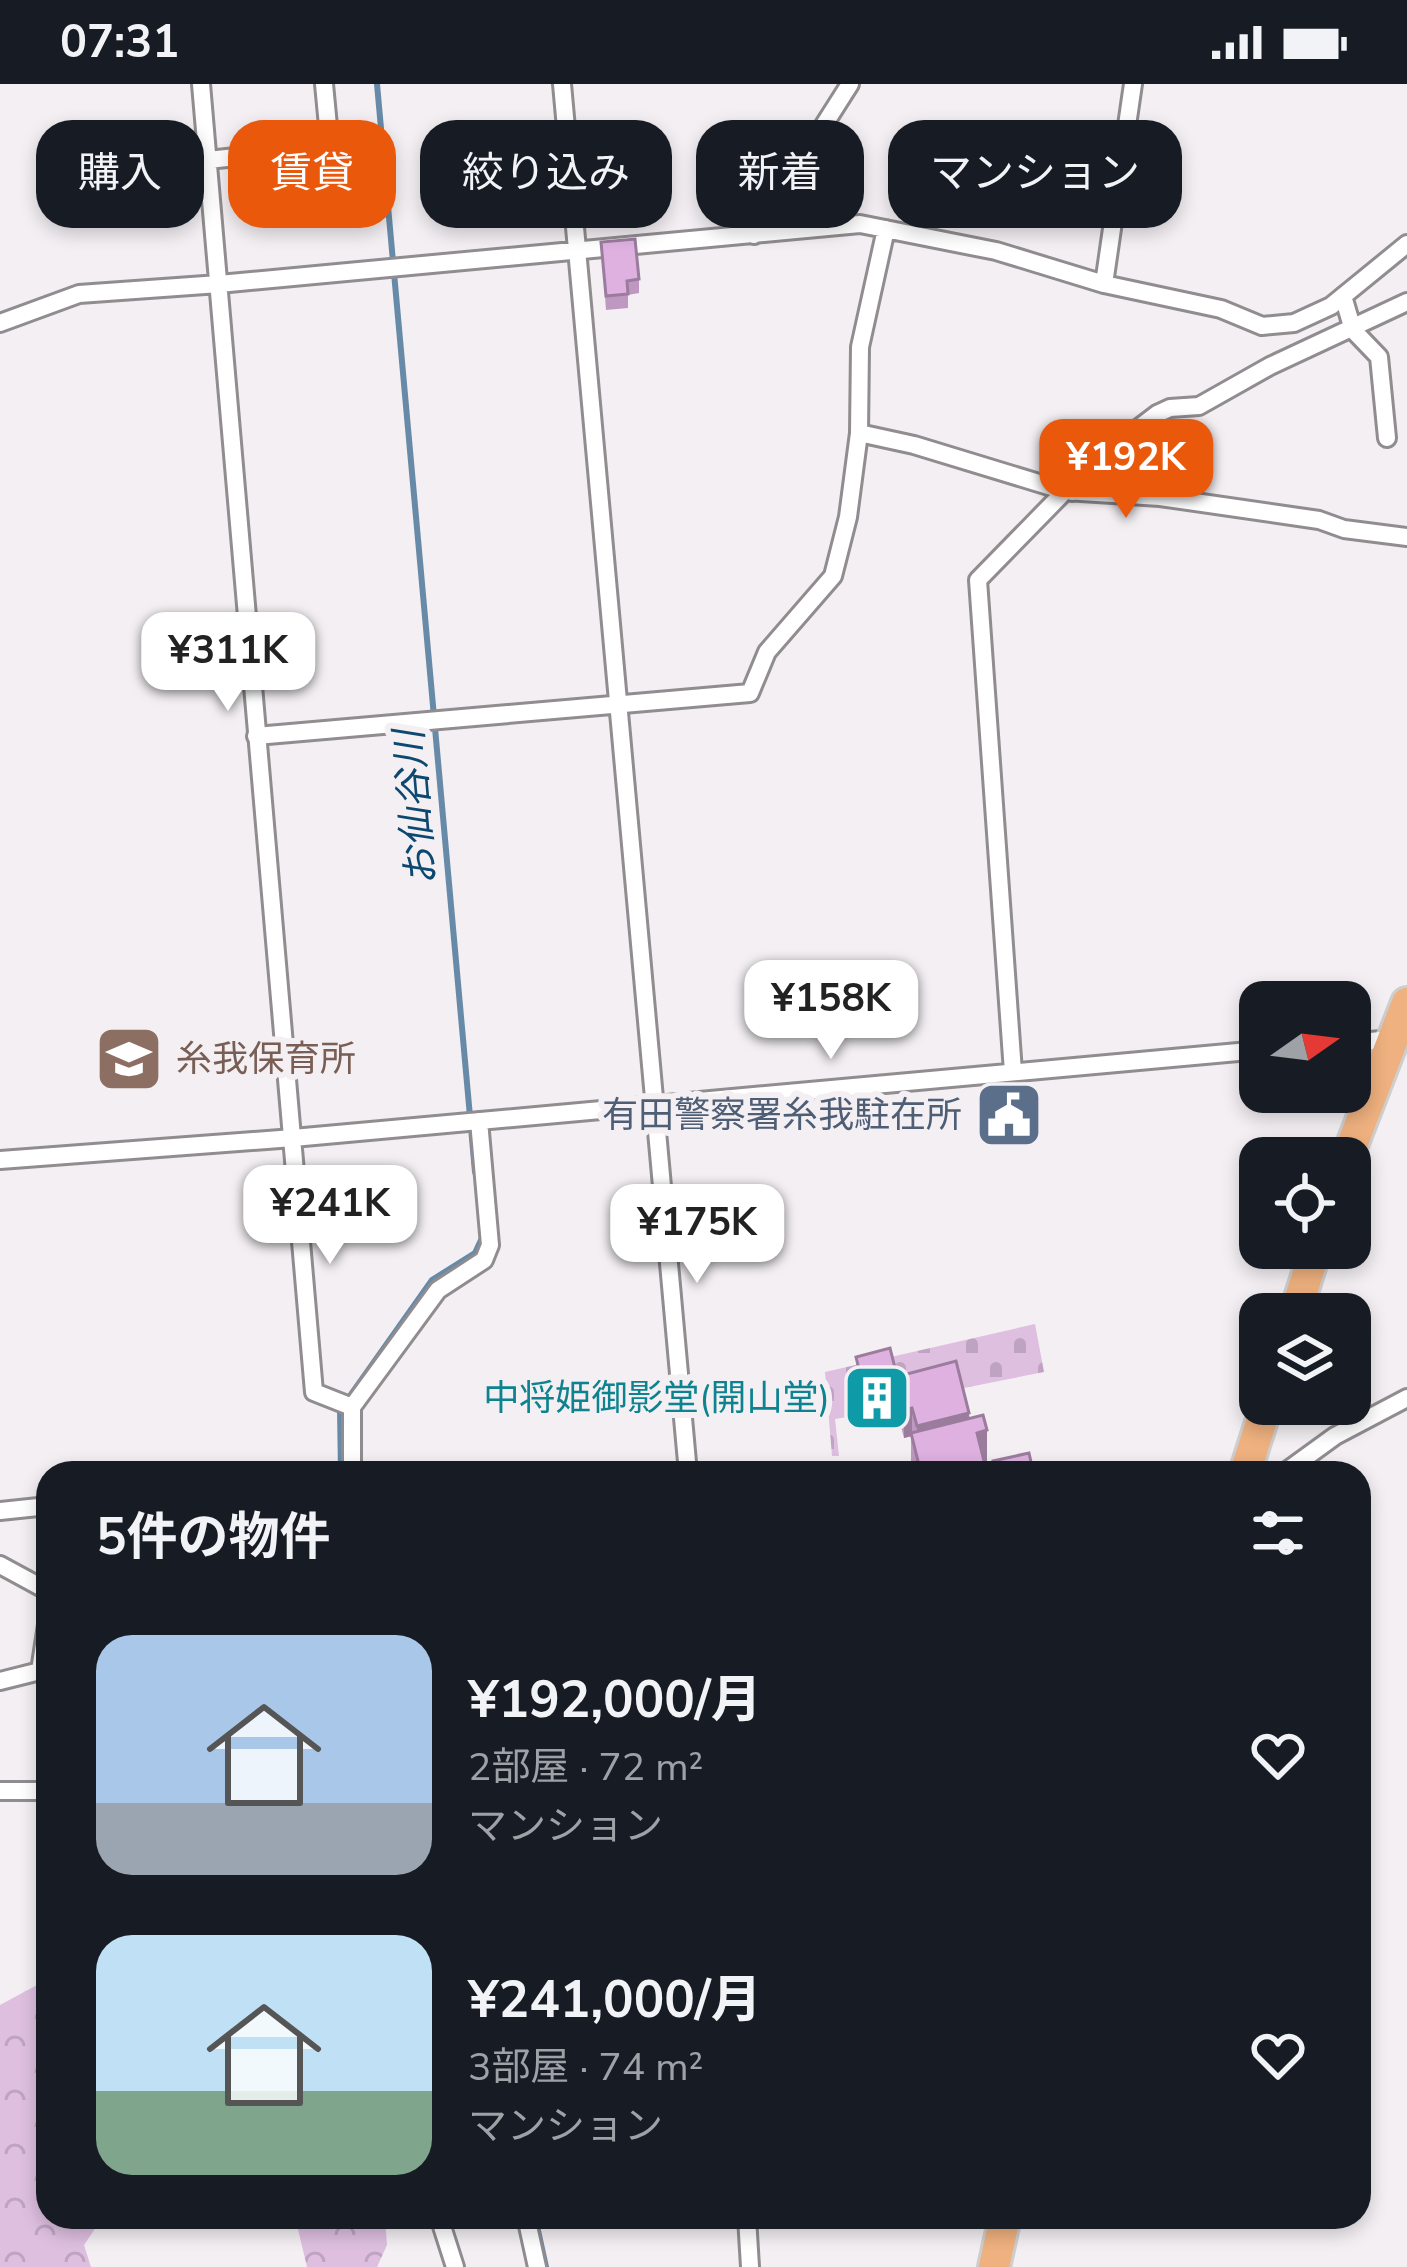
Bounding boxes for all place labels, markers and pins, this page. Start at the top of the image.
pin: ¥192K [1042,419,1210,521]
pin: ¥311K [144,612,312,714]
pin: ¥158K [747,960,915,1062]
school or university icon: 糸我保育所 [94,1024,164,1094]
place label: 糸我保育所 [176,1035,356,1084]
public building icon: 有田警察署糸我駐在所 [974,1080,1044,1150]
place label: 有田警察署糸我駐在所 [602,1091,962,1140]
pin: ¥241K [246,1165,414,1267]
pin: ¥175K [613,1184,781,1286]
building icon: 中将姫御影堂(開山堂) [842,1363,912,1433]
place label: 中将姫御影堂(開山堂) [483,1374,830,1423]

